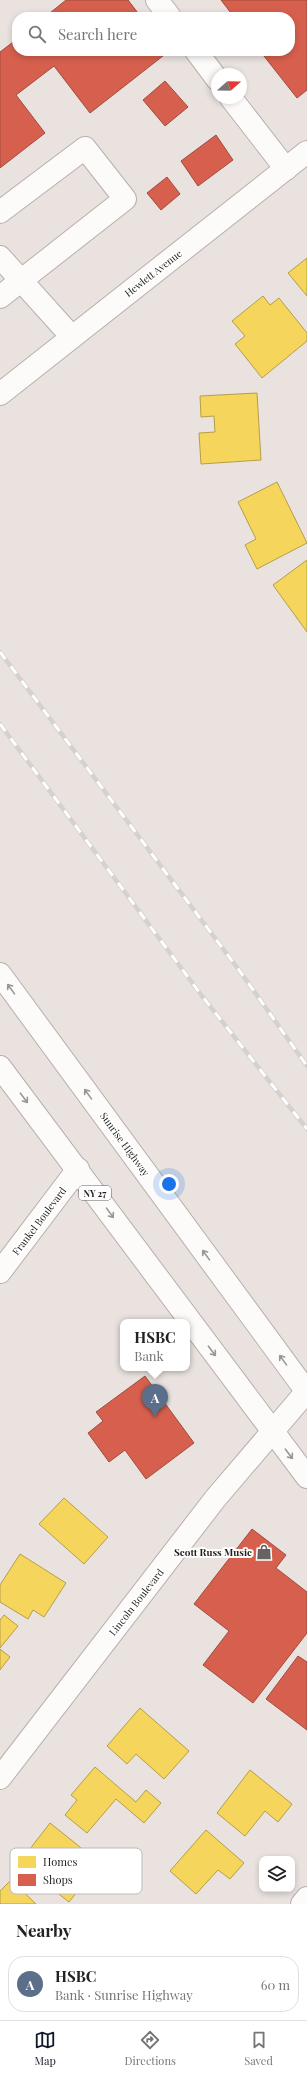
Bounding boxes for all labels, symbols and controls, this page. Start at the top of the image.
search box [12,12,295,56]
icon: search [26,23,48,45]
text: Search here [58,24,137,44]
north arrow [211,68,247,104]
street label: Hewlett Avenue [121,246,185,300]
one-way arrow [7,984,15,995]
one-way arrow [84,1089,92,1100]
one-way arrow [19,1093,28,1104]
street label: Sunrise Highway [97,1109,153,1179]
your location [159,1174,179,1194]
street label: Frankel Boulevard [9,1184,69,1258]
road number: NY 27 [79,1186,111,1200]
one-way arrow [106,1208,114,1219]
one-way arrow [202,1250,211,1261]
popup [120,1319,190,1371]
text: HSBC [134,1327,176,1347]
one-way arrow [208,1345,216,1356]
text: Bank [134,1347,164,1364]
one-way arrow [279,1355,287,1366]
pin: A [142,1384,168,1417]
one-way arrow [285,1448,294,1459]
shop icon: Scott Russ Music [255,1543,273,1561]
place label: Scott Russ Music [174,1545,252,1559]
street label: Lincoln Boulevard [105,1565,167,1638]
legend [10,1848,142,1894]
text: Homes [43,1854,77,1869]
map controls [259,1856,295,1892]
button: layers [259,1856,295,1892]
text: Shops [43,1872,73,1887]
text: Nearby [16,1919,71,1941]
text: HSBC [55,1966,96,1986]
text: A [26,1976,34,1993]
text: 60 m [261,1976,290,1993]
text: Bank · Sunrise Highway [55,1986,193,2003]
tab: Map [34,2029,56,2068]
tab: Directions [124,2029,176,2068]
tab: Saved [244,2029,273,2068]

